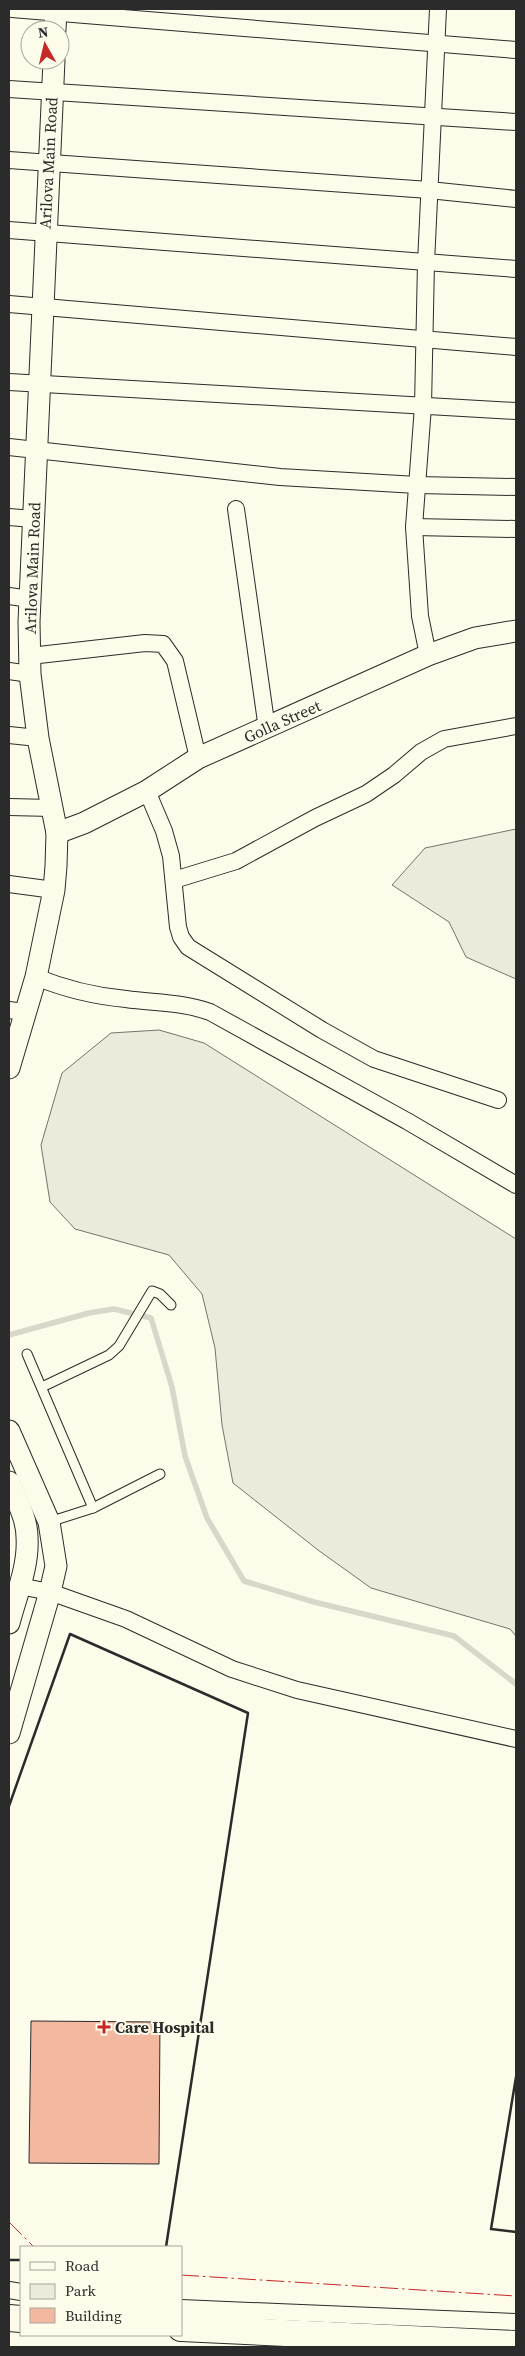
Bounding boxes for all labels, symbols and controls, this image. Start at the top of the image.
north arrow [20,20,70,70]
text: N [37,22,50,43]
street label: Arilova Main Road [34,96,62,230]
street label: Arilova Main Road [19,502,45,634]
street label: Golla Street [240,694,325,748]
place label: Care Hospital [115,2016,215,2038]
marker: Care Hospital [97,2020,111,2034]
legend [20,2246,182,2336]
text: Road [65,2255,99,2276]
text: Park [65,2280,97,2301]
text: Building [65,2305,122,2326]

